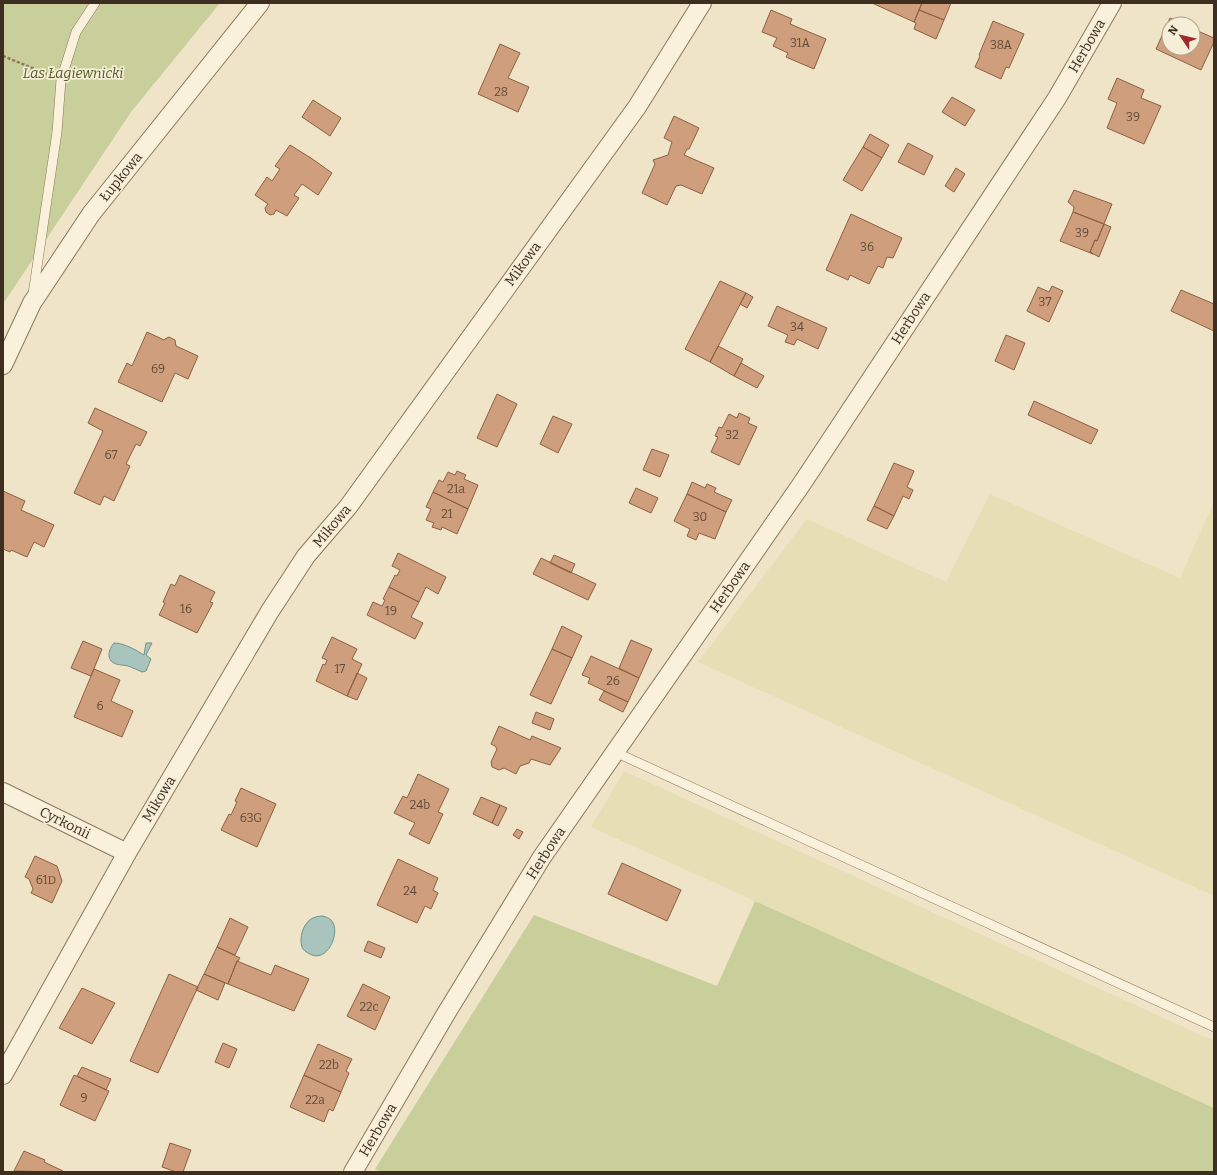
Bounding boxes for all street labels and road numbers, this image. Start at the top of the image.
street label: Herbowa [1065,16,1109,76]
street label: Łupkowa [96,149,146,205]
street label: Mikowa [501,238,545,289]
street label: Herbowa [888,288,934,347]
street label: Mikowa [309,501,355,551]
street label: Herbowa [706,558,754,616]
street label: Mikowa [139,773,179,825]
street label: Cyrkonii [37,803,93,843]
street label: Herbowa [523,823,569,882]
street label: Herbowa [356,1100,401,1160]

